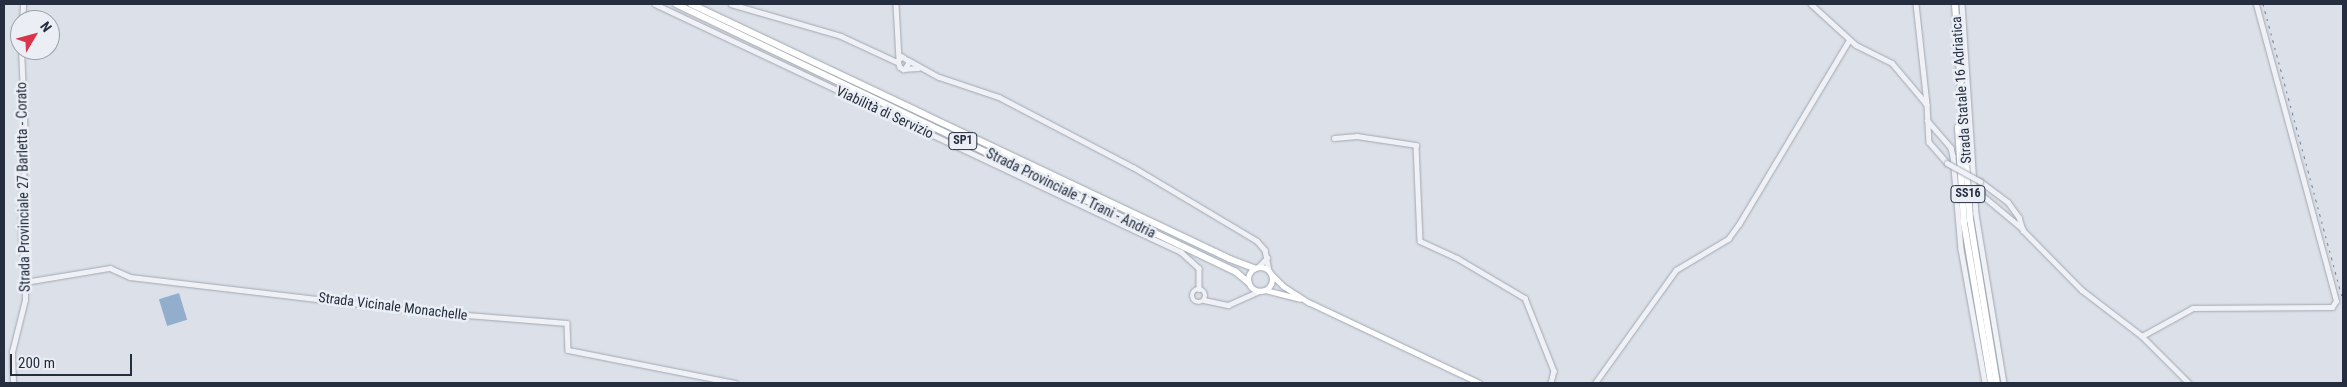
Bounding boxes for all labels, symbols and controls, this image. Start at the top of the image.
north arrow [10,10,60,60]
street label: Strada Statale 16 Adriatica [1947,16,1975,164]
text: N [37,18,55,35]
street label: Strada Provinciale 27 Barletta - Corato [13,82,33,292]
street label: Viabilità di Servizio [834,82,936,142]
road number: SP1 [948,132,978,150]
street label: Strada Provinciale 1 Trani - Andria [983,145,1159,241]
road number: SS16 [1949,184,1987,203]
street label: Strada Vicinale Monachelle [318,289,468,323]
scale bar [12,344,135,376]
text: 200 m [18,354,55,372]

